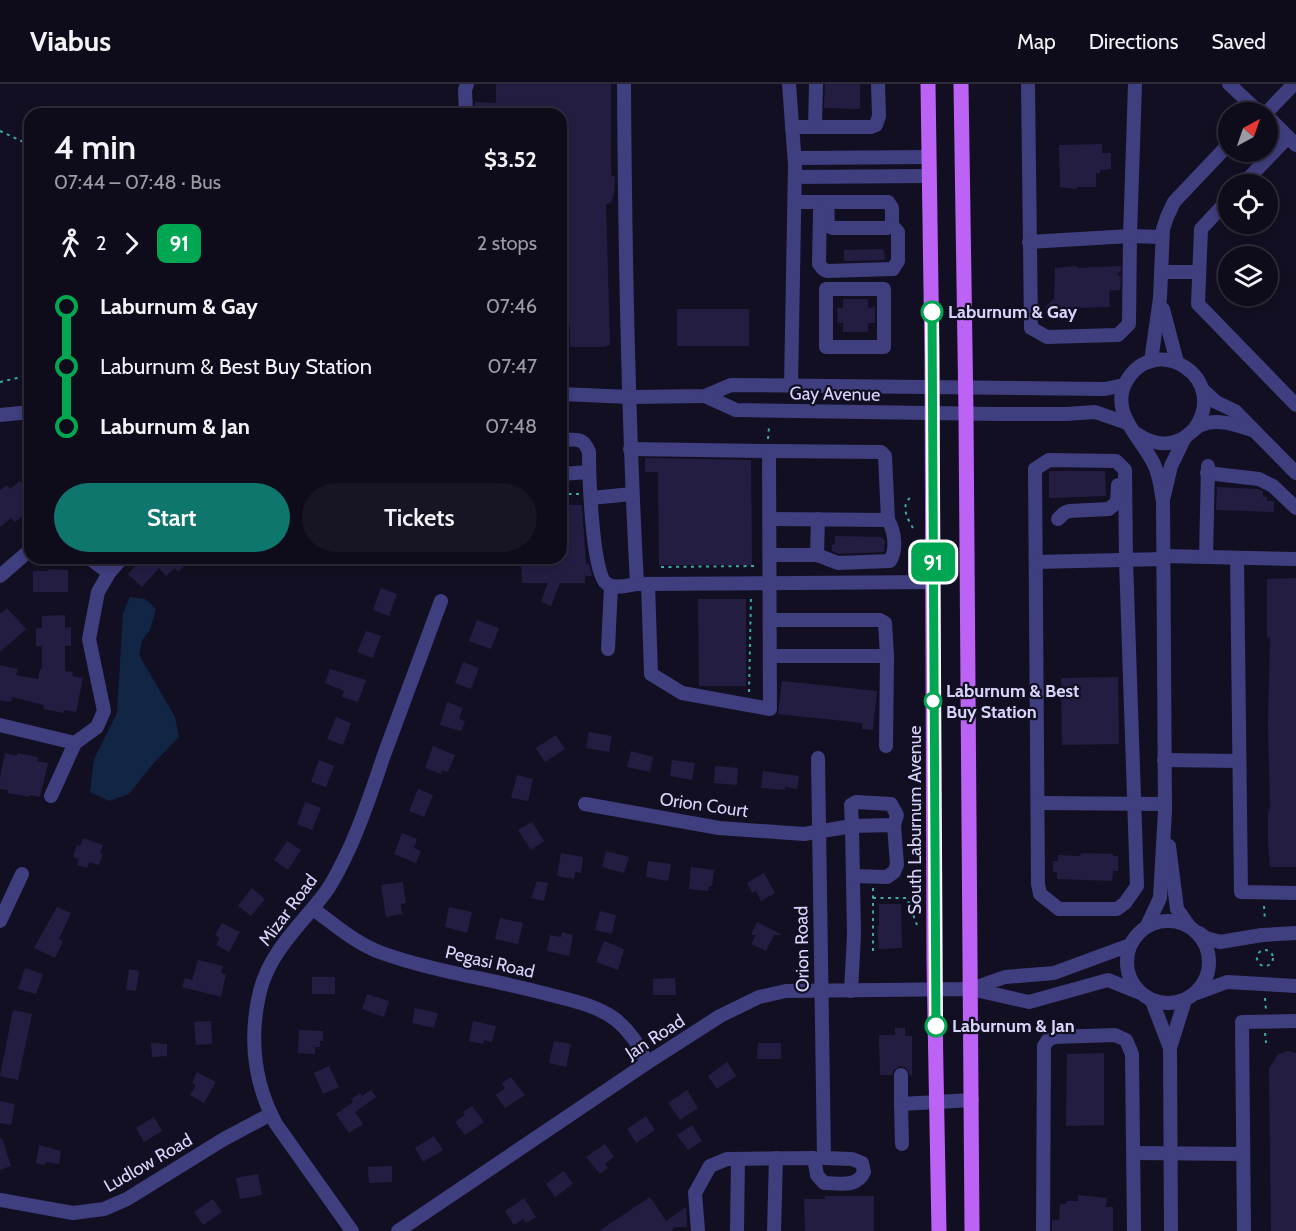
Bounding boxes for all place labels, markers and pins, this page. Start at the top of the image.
marker: Laburnum & Gay [921,301,943,323]
place label: Laburnum & Gay [948,301,1077,323]
place label: Laburnum & Best Buy Station [946,680,1079,723]
marker: Laburnum & Best Buy Station [924,692,942,710]
marker: Laburnum & Jan [925,1015,947,1037]
place label: Laburnum & Jan [952,1015,1075,1037]

